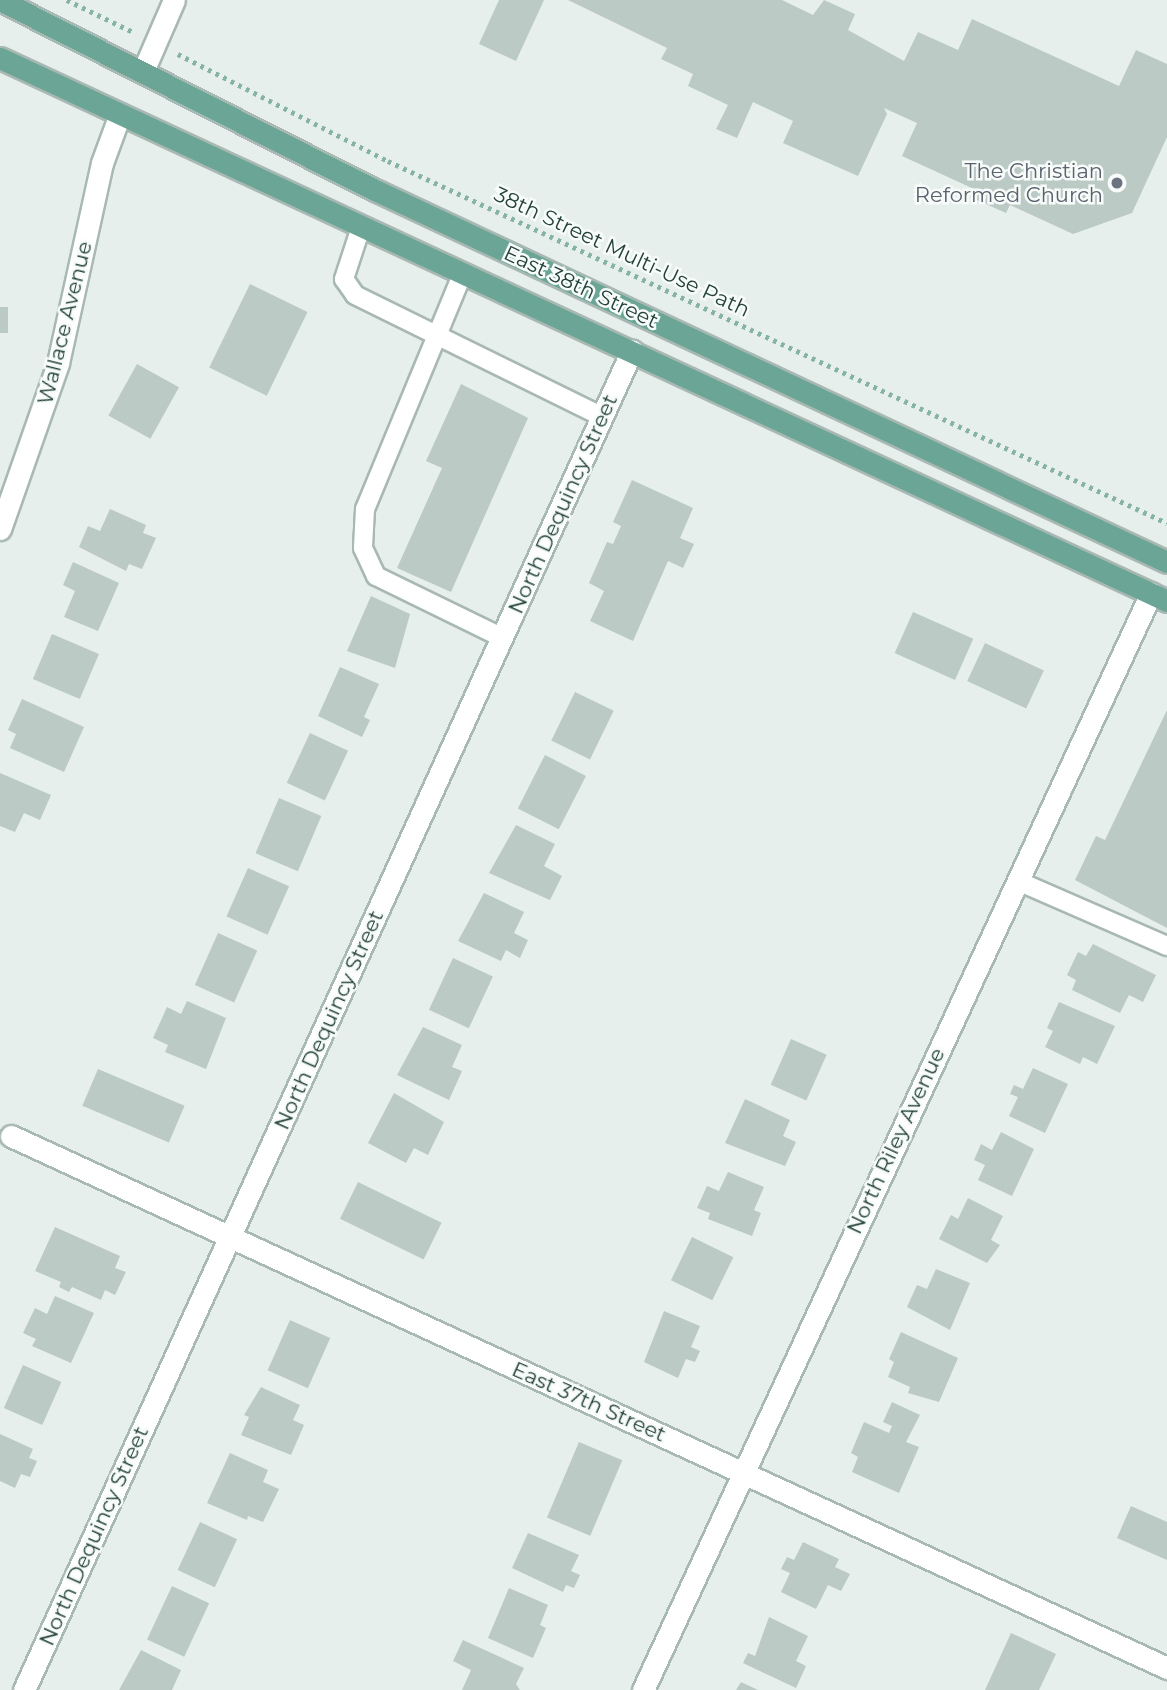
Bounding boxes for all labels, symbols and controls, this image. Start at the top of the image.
place label: The Christian Reformed Church [915,158,1103,208]
marker: The Christian Reformed Church [1109,175,1125,191]
street label: 38th Street Multi-Use Path [490,182,754,322]
street label: Wallace Avenue [33,239,97,407]
street label: East 38th Street [500,240,662,334]
street label: North Dequincy Street [503,390,623,618]
street label: North Dequincy Street [269,906,389,1134]
street label: North Riley Avenue [842,1044,950,1238]
street label: East 37th Street [508,1357,670,1447]
street label: North Dequincy Street [34,1422,154,1650]

